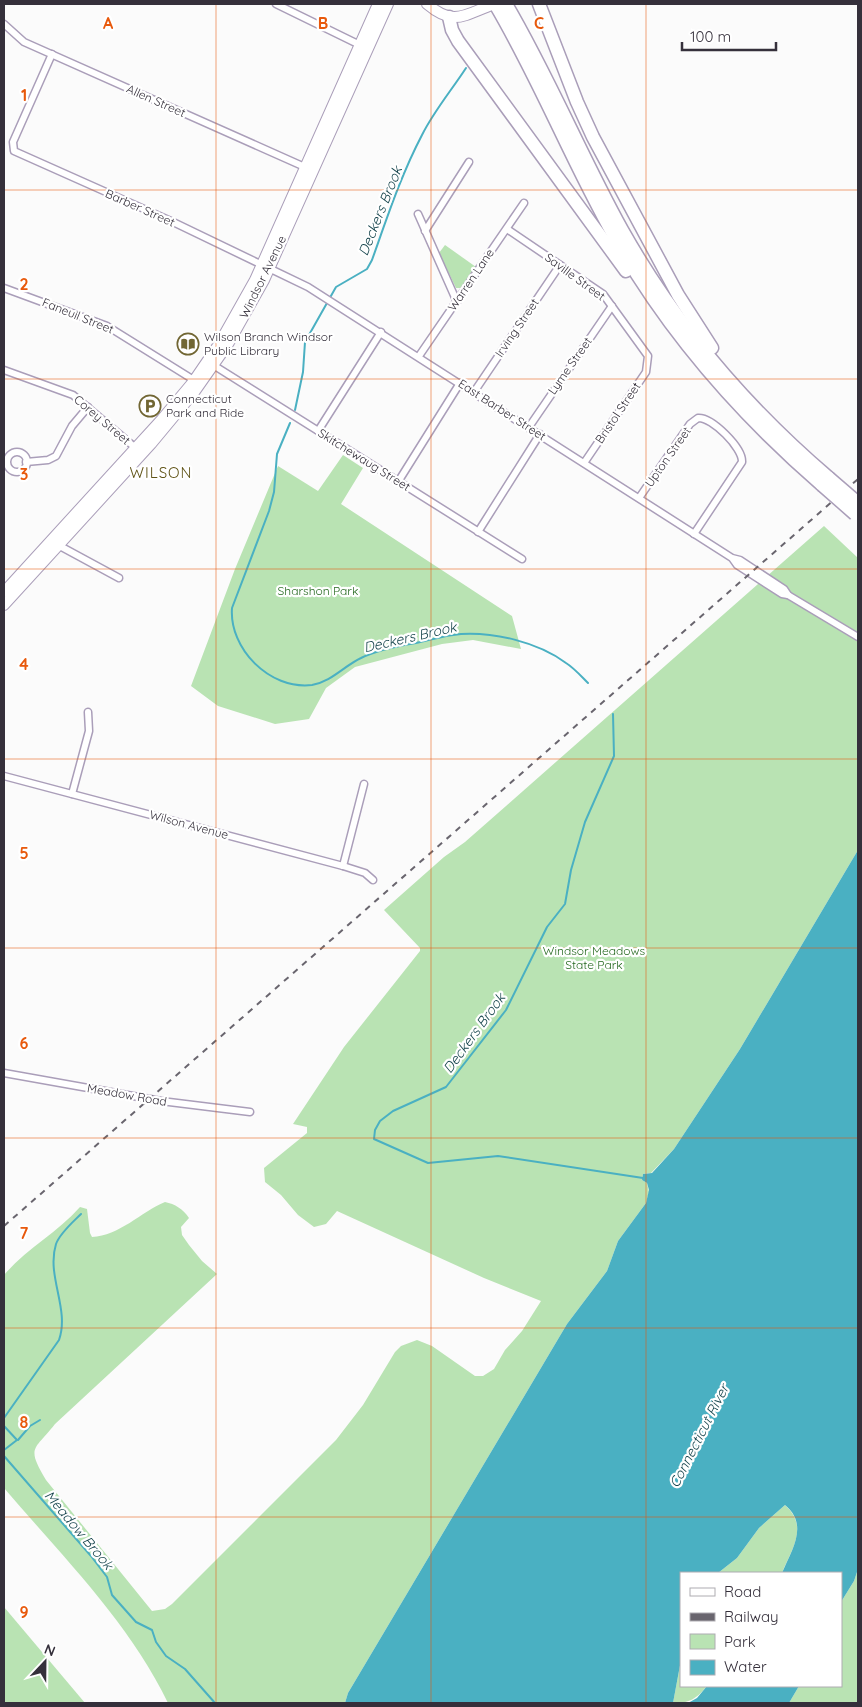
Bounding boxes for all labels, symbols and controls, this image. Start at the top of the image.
text: A [103,13,114,33]
text: B [318,13,328,33]
text: C [534,13,544,33]
scale bar [682,20,776,52]
text: 100 m [690,27,731,46]
street label: Allen Street [124,81,188,120]
text: 1 [21,85,27,105]
water label: Deckers Brook [354,162,407,258]
street label: Barber Street [103,186,177,230]
street label: Windsor Avenue [236,233,289,321]
street label: Warren Lane [444,245,497,314]
street label: Saville Street [542,250,608,304]
text: 2 [19,274,29,294]
street label: Faneuil Street [40,294,116,337]
street label: Irving Street [491,295,542,360]
place label: Wilson Branch Windsor Public Library [204,329,333,358]
library icon: Wilson Branch Windsor Public Library [176,332,200,356]
street label: Lyme Street [544,334,595,397]
street label: East Barber Street [456,376,549,444]
street label: Bristol Street [592,379,644,446]
place label: Connecticut Park and Ride [166,391,244,420]
street label: Corey Street [71,392,134,448]
parking icon: Connecticut Park and Ride [138,394,162,418]
street label: Upton Street [641,424,694,490]
street label: Skitchewaug Street [315,425,413,494]
district label: WILSON [129,463,193,482]
text: 3 [20,464,28,484]
park label: Sharshon Park [278,583,358,598]
water label: Deckers Brook [362,617,460,656]
text: 4 [19,654,29,674]
street label: Wilson Avenue [148,807,230,842]
text: 5 [19,843,29,863]
park label: Windsor Meadows State Park [543,943,646,972]
water label: Deckers Brook [439,988,510,1077]
text: 6 [20,1033,29,1053]
street label: Meadow Road [86,1080,168,1109]
text: 7 [20,1223,29,1243]
water label: Connecticut River [665,1380,734,1491]
text: 8 [20,1412,29,1432]
water label: Meadow Brook [41,1487,118,1574]
legend [680,1572,842,1687]
text: Road [724,1582,761,1601]
text: 9 [19,1602,29,1622]
text: Railway [724,1607,779,1626]
text: Park [724,1632,756,1651]
north arrow [20,1637,70,1687]
text: N [42,1640,58,1660]
text: Water [724,1657,767,1676]

